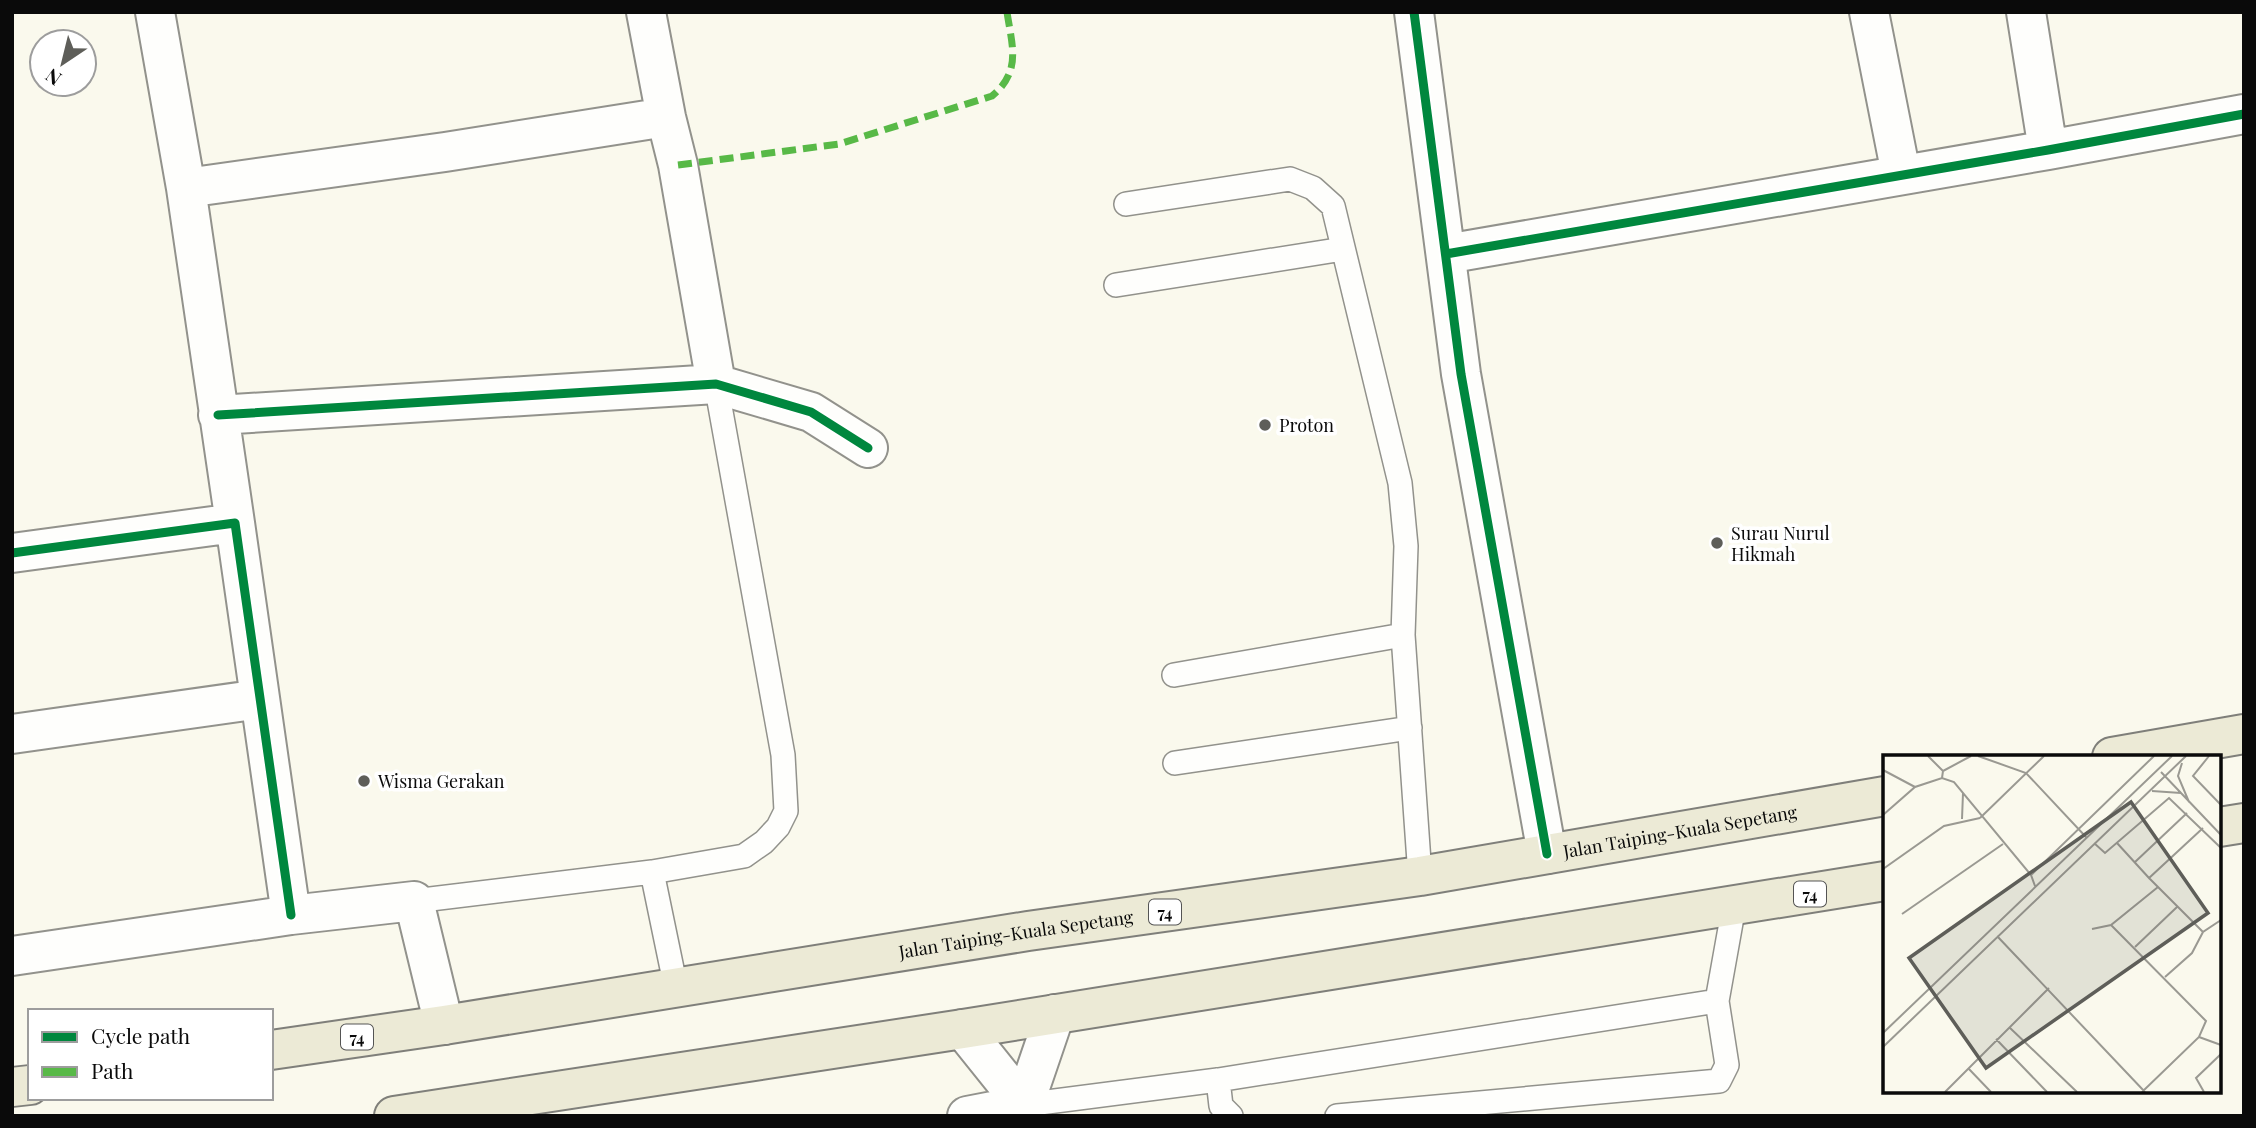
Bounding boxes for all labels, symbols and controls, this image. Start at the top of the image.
north arrow [28,28,98,98]
text: N [39,63,66,92]
place label: Proton [1279,413,1334,437]
marker: Proton [1257,417,1273,433]
place label: Surau Nurul Hikmah [1731,521,1830,566]
marker: Surau Nurul Hikmah [1709,535,1725,551]
inset map [1883,755,2221,1093]
place label: Wisma Gerakan [377,769,505,793]
marker: Wisma Gerakan [356,773,372,789]
street label: Jalan Taiping-Kuala Sepetang [1560,799,1799,863]
road number: 74 [1794,881,1826,906]
road number: 74 [1149,900,1181,924]
street label: Jalan Taiping-Kuala Sepetang [896,904,1135,964]
legend [28,1009,273,1100]
text: Cycle path [91,1021,191,1049]
road number: 74 [341,1024,373,1050]
text: Path [91,1056,134,1084]

